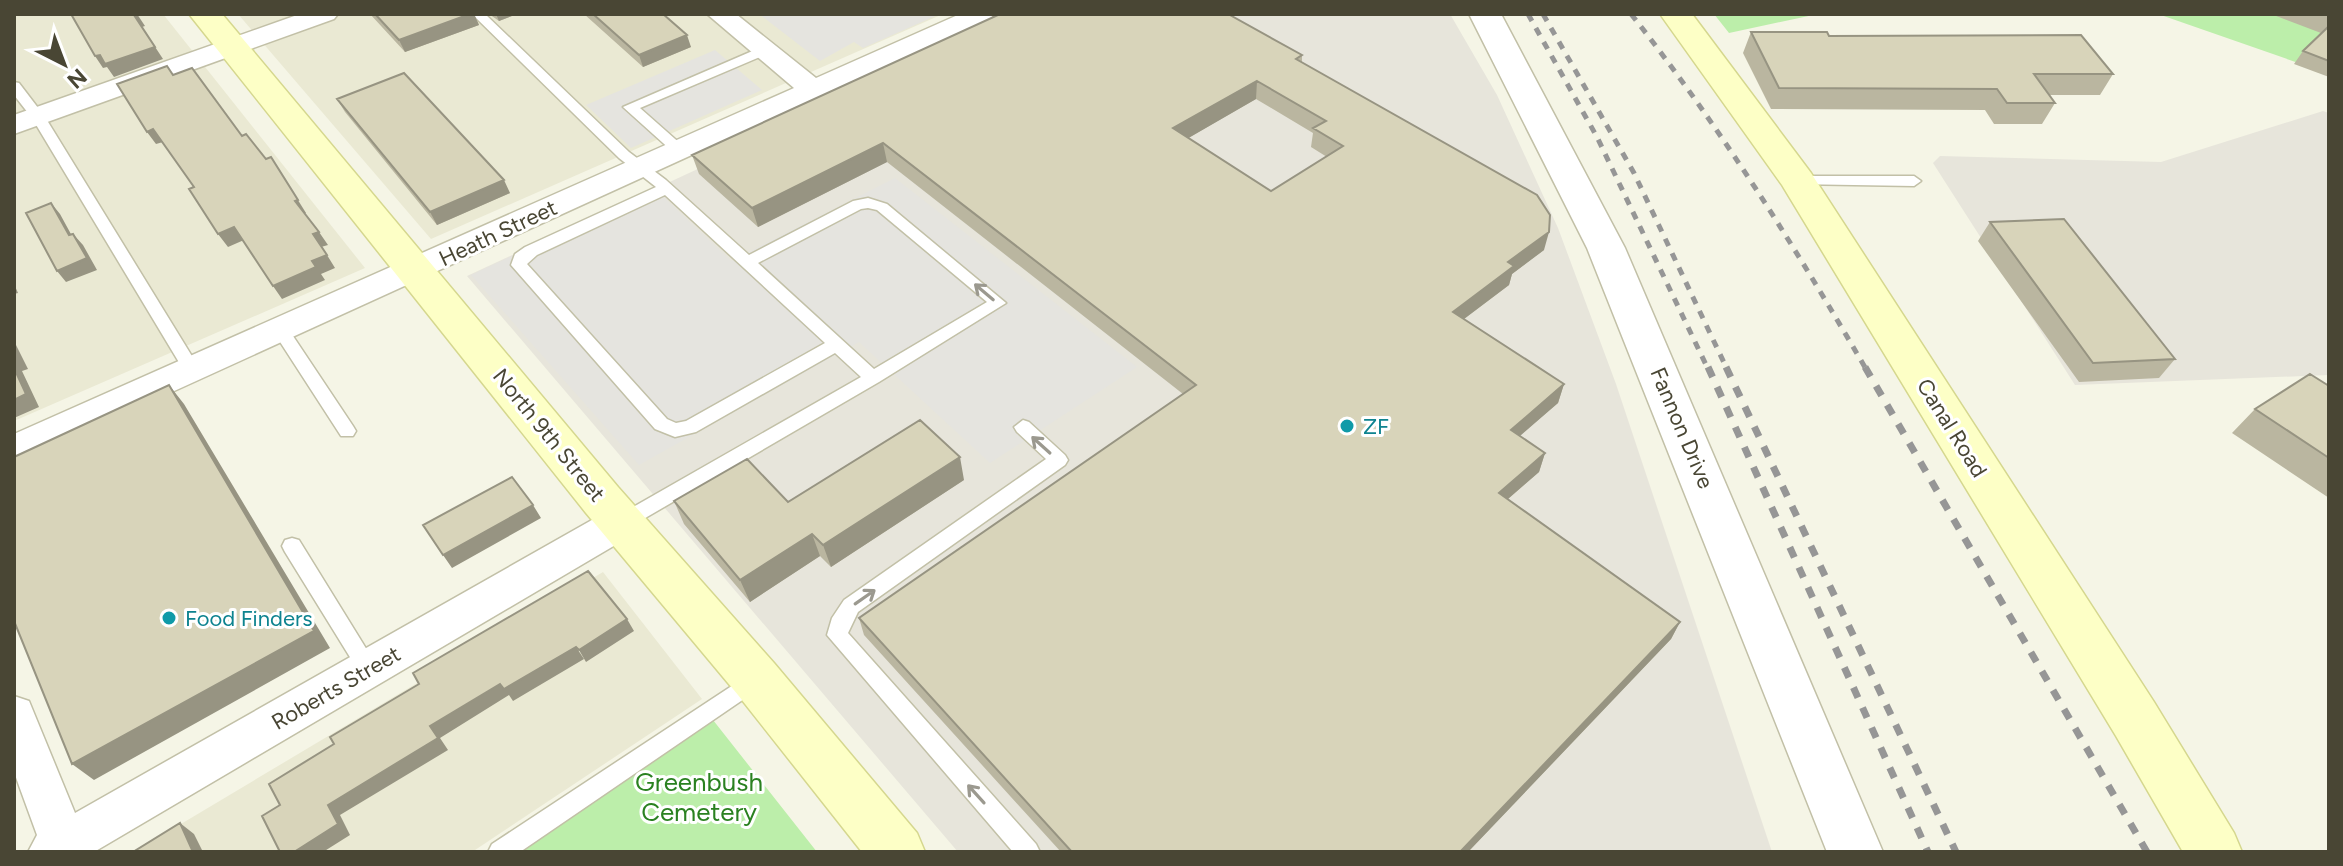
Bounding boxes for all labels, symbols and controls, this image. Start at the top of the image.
north arrow [24,24,104,104]
text: N [62,63,92,94]
street label: Heath Street [435,194,561,272]
one-way arrow [974,283,995,301]
street label: North 9th Street [487,363,611,507]
street label: Fannon Drive [1644,363,1720,493]
street label: Canal Road [1911,374,1993,482]
place label: ZF [1363,413,1389,440]
marker: ZF [1338,417,1356,435]
one-way arrow [1032,437,1052,455]
one-way arrow [853,589,875,605]
place label: Food Finders [185,605,313,632]
marker: Food Finders [160,609,178,627]
street label: Roberts Street [267,640,405,736]
park label: Greenbush Cemetery [635,766,763,828]
one-way arrow [967,784,985,804]

